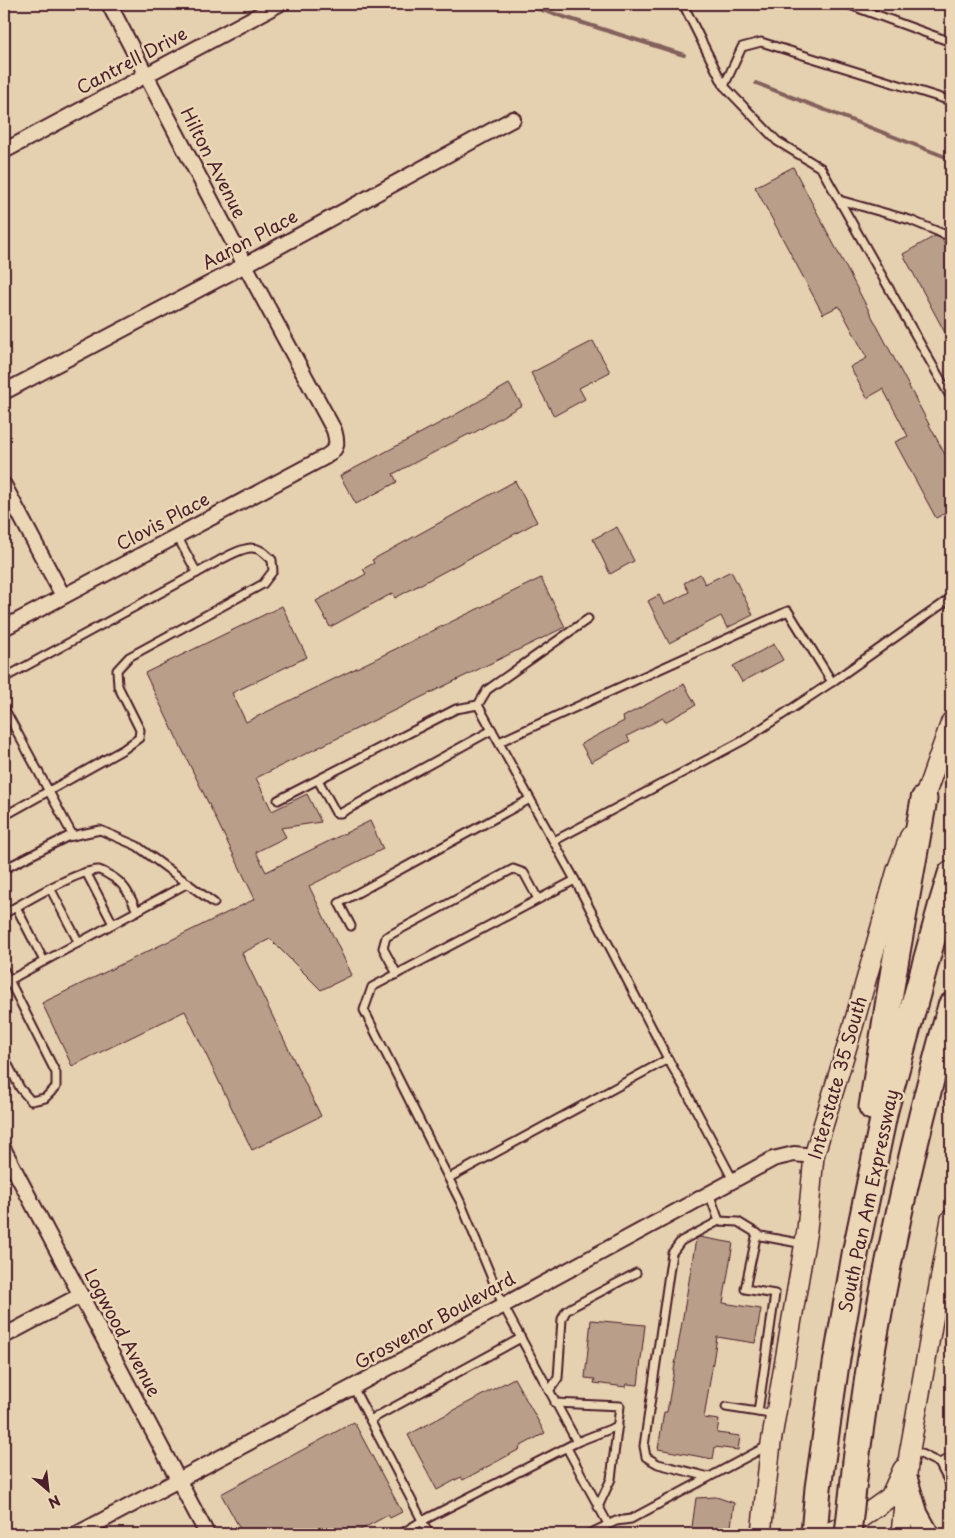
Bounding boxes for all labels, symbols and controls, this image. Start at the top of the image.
street label: Cantrell Drive [71,19,191,100]
street label: Hilton Avenue [175,102,254,223]
street label: Aaron Place [197,202,302,275]
street label: Clovis Place [111,485,214,557]
street label: Interstate 35 South [800,993,873,1162]
street label: South Pan Am Expressway [831,1087,904,1315]
street label: Logwood Avenue [78,1263,169,1401]
street label: Grosvenor Boulevard [349,1264,520,1375]
north arrow [22,1466,72,1516]
text: N [45,1490,64,1514]

